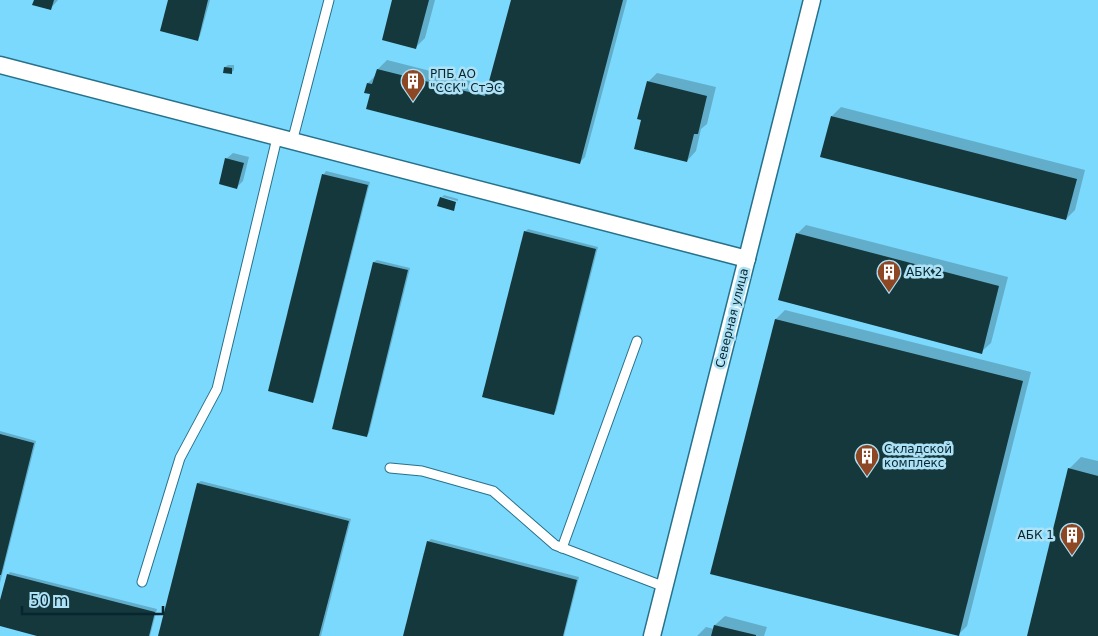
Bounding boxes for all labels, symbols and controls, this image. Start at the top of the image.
place label: РПБ АО "ССК" СтЭС [430,67,502,95]
building icon: РПБ АО "ССК" СтЭС [400,68,426,102]
building icon: АБК 2 [876,259,902,293]
place label: АБК 2 [906,265,942,279]
street label: Северная улица [713,267,751,369]
place label: Складской комплекс [884,442,952,470]
building icon: Складской комплекс [854,443,880,477]
building icon: АБК 1 [1059,522,1085,556]
place label: АБК 1 [1018,528,1054,542]
scale bar [22,584,164,616]
text: 50 m [30,592,68,610]

